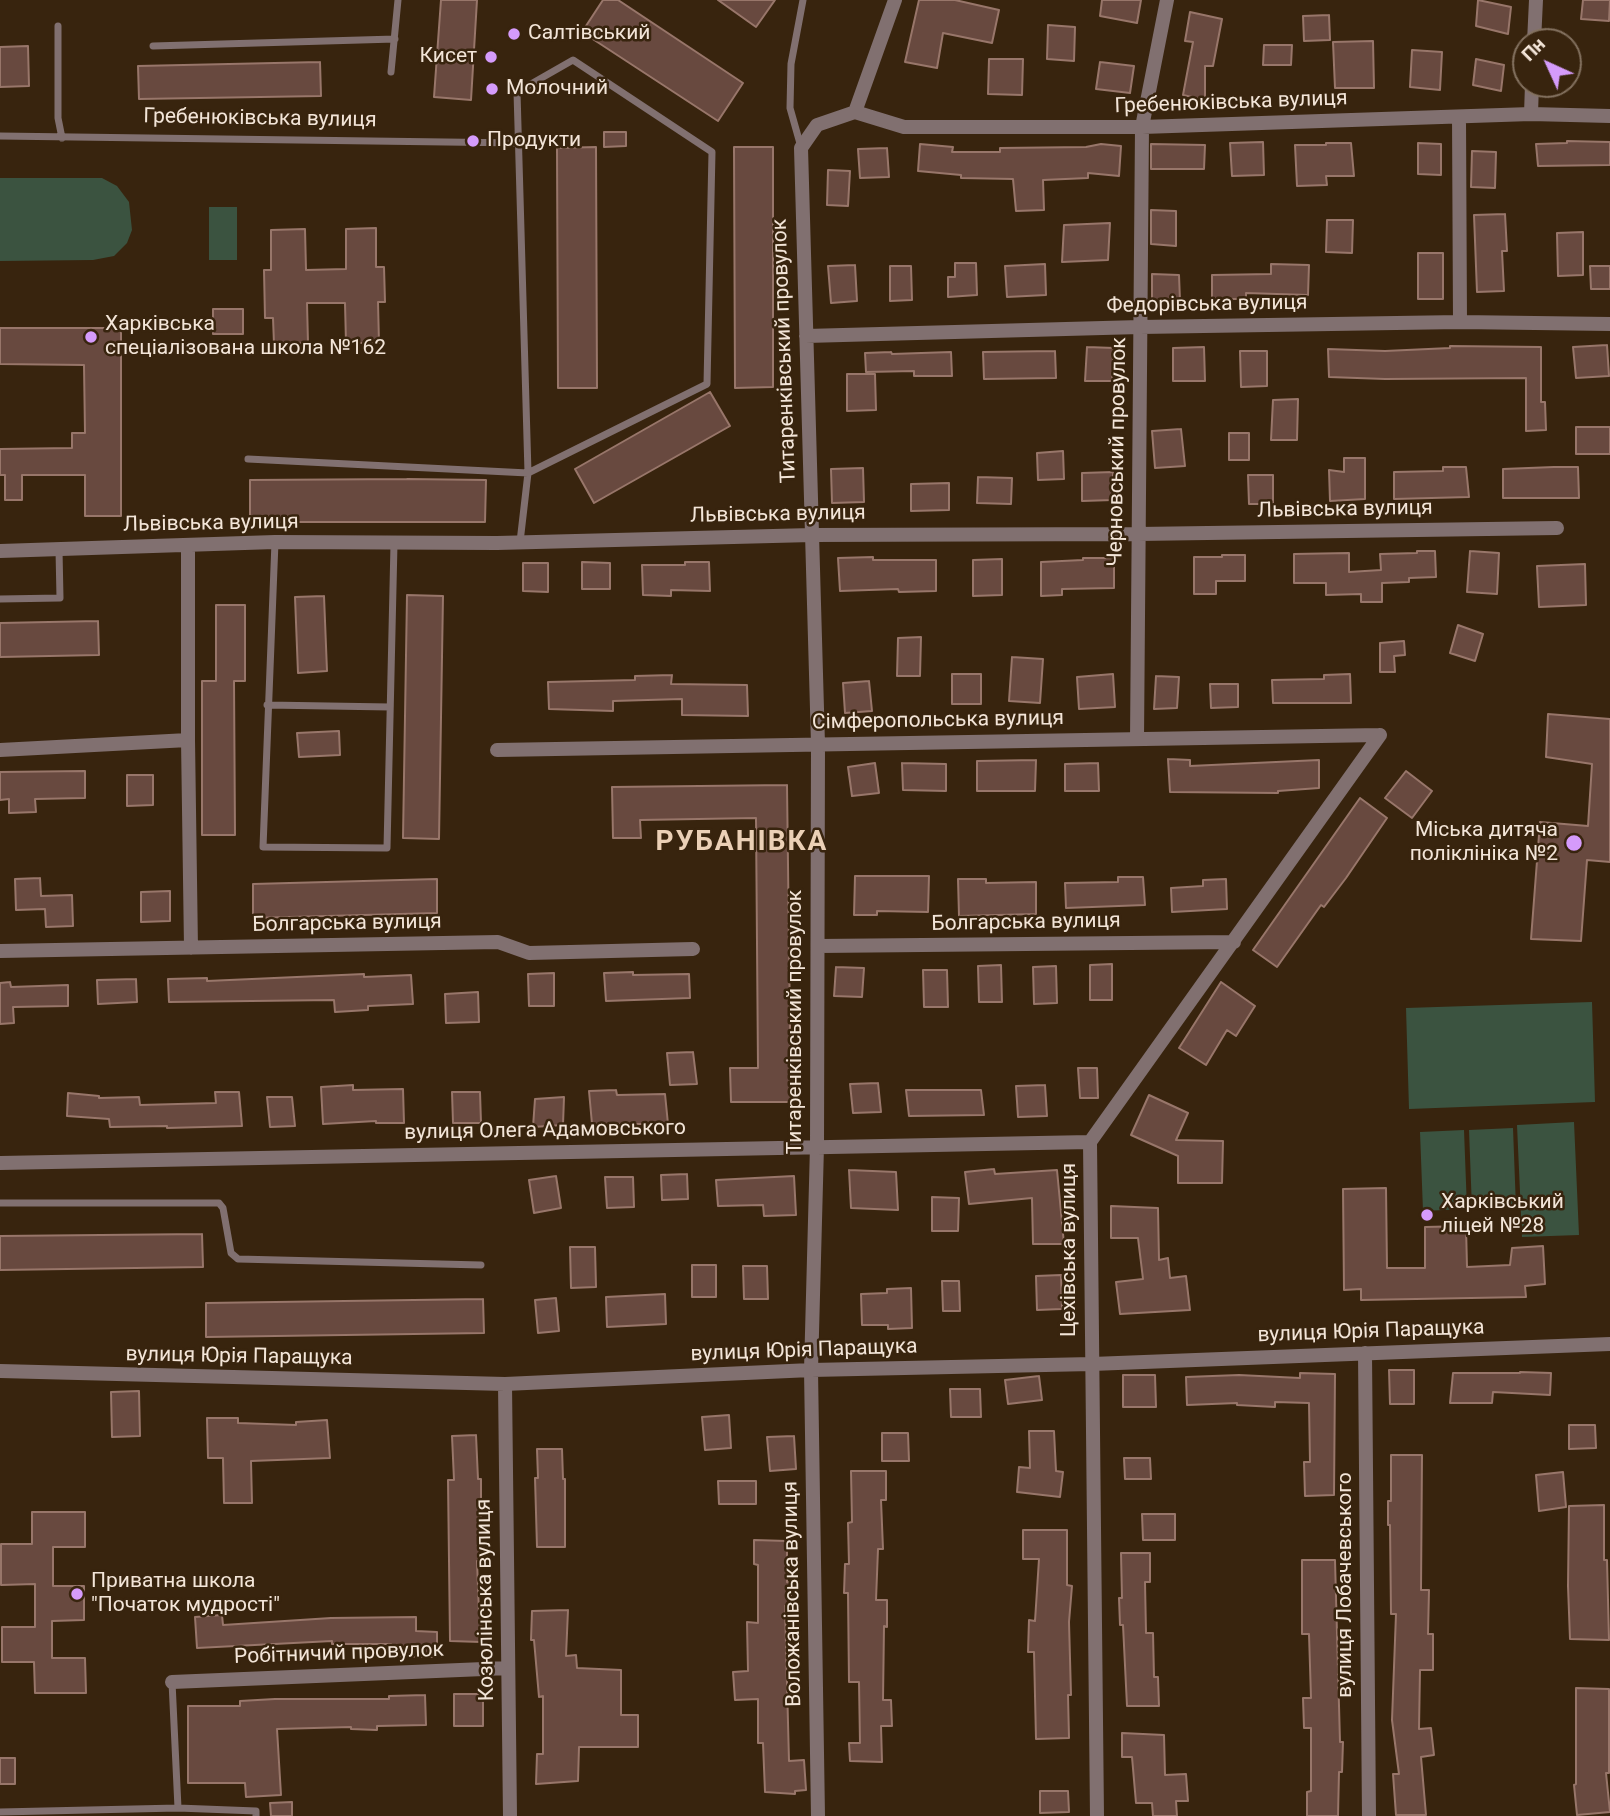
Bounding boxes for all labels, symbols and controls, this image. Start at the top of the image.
place label: Салтівський [528,21,650,47]
marker: Салтівський [506,26,522,42]
north arrow [1512,28,1582,98]
text: Пн [1517,33,1550,66]
place label: Кисет [420,44,477,70]
marker: Кисет [483,49,499,65]
place label: Молочний [506,76,608,102]
marker: Молочний [484,81,500,97]
street label: Гребенюківська вулиця [1114,86,1348,120]
street label: Гребенюківська вулиця [143,104,377,134]
place label: Продукти [487,128,581,154]
marker: Продукти [465,133,481,149]
street label: Титаренківський провулок [768,218,802,484]
street label: Федорівська вулиця [1106,291,1308,319]
place label: Харківська спеціалізована школа №162 [105,312,386,362]
marker: Харківська спеціалізована школа №162 [83,329,99,345]
street label: Черновський провулок [1103,337,1133,567]
street label: Львівська вулиця [1257,496,1433,524]
street label: Львівська вулиця [690,501,866,529]
street label: Львівська вулиця [123,510,299,538]
street label: Сімферопольська вулиця [812,706,1064,736]
place label: Міська дитяча поліклініка №2 [1410,818,1558,868]
district label: РУБАНІВКА [657,826,827,860]
marker: Міська дитяча поліклініка №2 [1564,833,1584,853]
street label: Титаренківський провулок [783,890,809,1154]
street label: Болгарська вулиця [931,909,1121,937]
street label: Болгарська вулиця [252,910,442,938]
street label: вулиця Олега Адамовського [404,1116,686,1146]
street label: Цехівська вулиця [1057,1163,1083,1337]
place label: Харківський ліцей №28 [1441,1190,1564,1240]
marker: Харківський ліцей №28 [1419,1207,1435,1223]
street label: вулиця Юрія Паращука [1257,1315,1485,1349]
street label: вулиця Юрія Паращука [690,1334,918,1368]
street label: вулиця Юрія Паращука [125,1342,353,1372]
street label: вулиця Лобачевського [1333,1472,1359,1698]
street label: Воложанівська вулиця [778,1481,808,1707]
street label: Козюлінська вулиця [472,1499,500,1701]
place label: Приватна школа "Початок мудрості" [91,1569,280,1619]
marker: Приватна школа "Початок мудрості" [69,1586,85,1602]
street label: Робітничий провулок [234,1638,444,1670]

